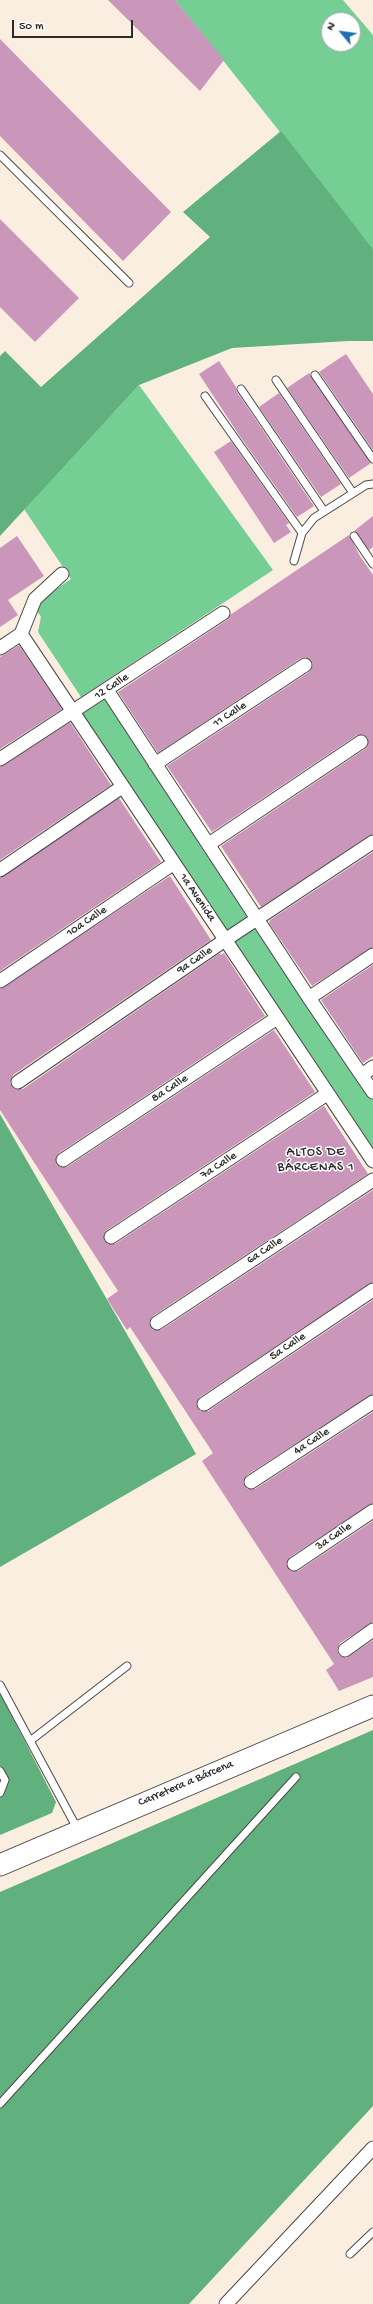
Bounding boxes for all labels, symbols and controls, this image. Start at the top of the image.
scale bar [14,12,135,38]
north arrow [321,12,361,52]
text: 50 m [19,20,44,34]
text: N [324,21,338,33]
street label: 12 Calle [92,671,132,703]
street label: 11 Calle [210,699,250,731]
street label: 1a Avenida [176,871,218,925]
street label: 10a Calle [64,903,110,941]
street label: 9a Calle [174,944,216,978]
street label: 8a Calle [149,1072,191,1106]
district label: ALTOS DE BÁRCENAS 1 [278,1145,354,1176]
street label: 7a Calle [198,1149,240,1183]
street label: 6a Calle [244,1234,286,1268]
street label: 5a Calle [267,1330,309,1364]
street label: 4a Calle [291,1425,333,1459]
street label: 3a Calle [313,1520,355,1554]
street label: Carretera a Bárcena [136,1757,236,1811]

